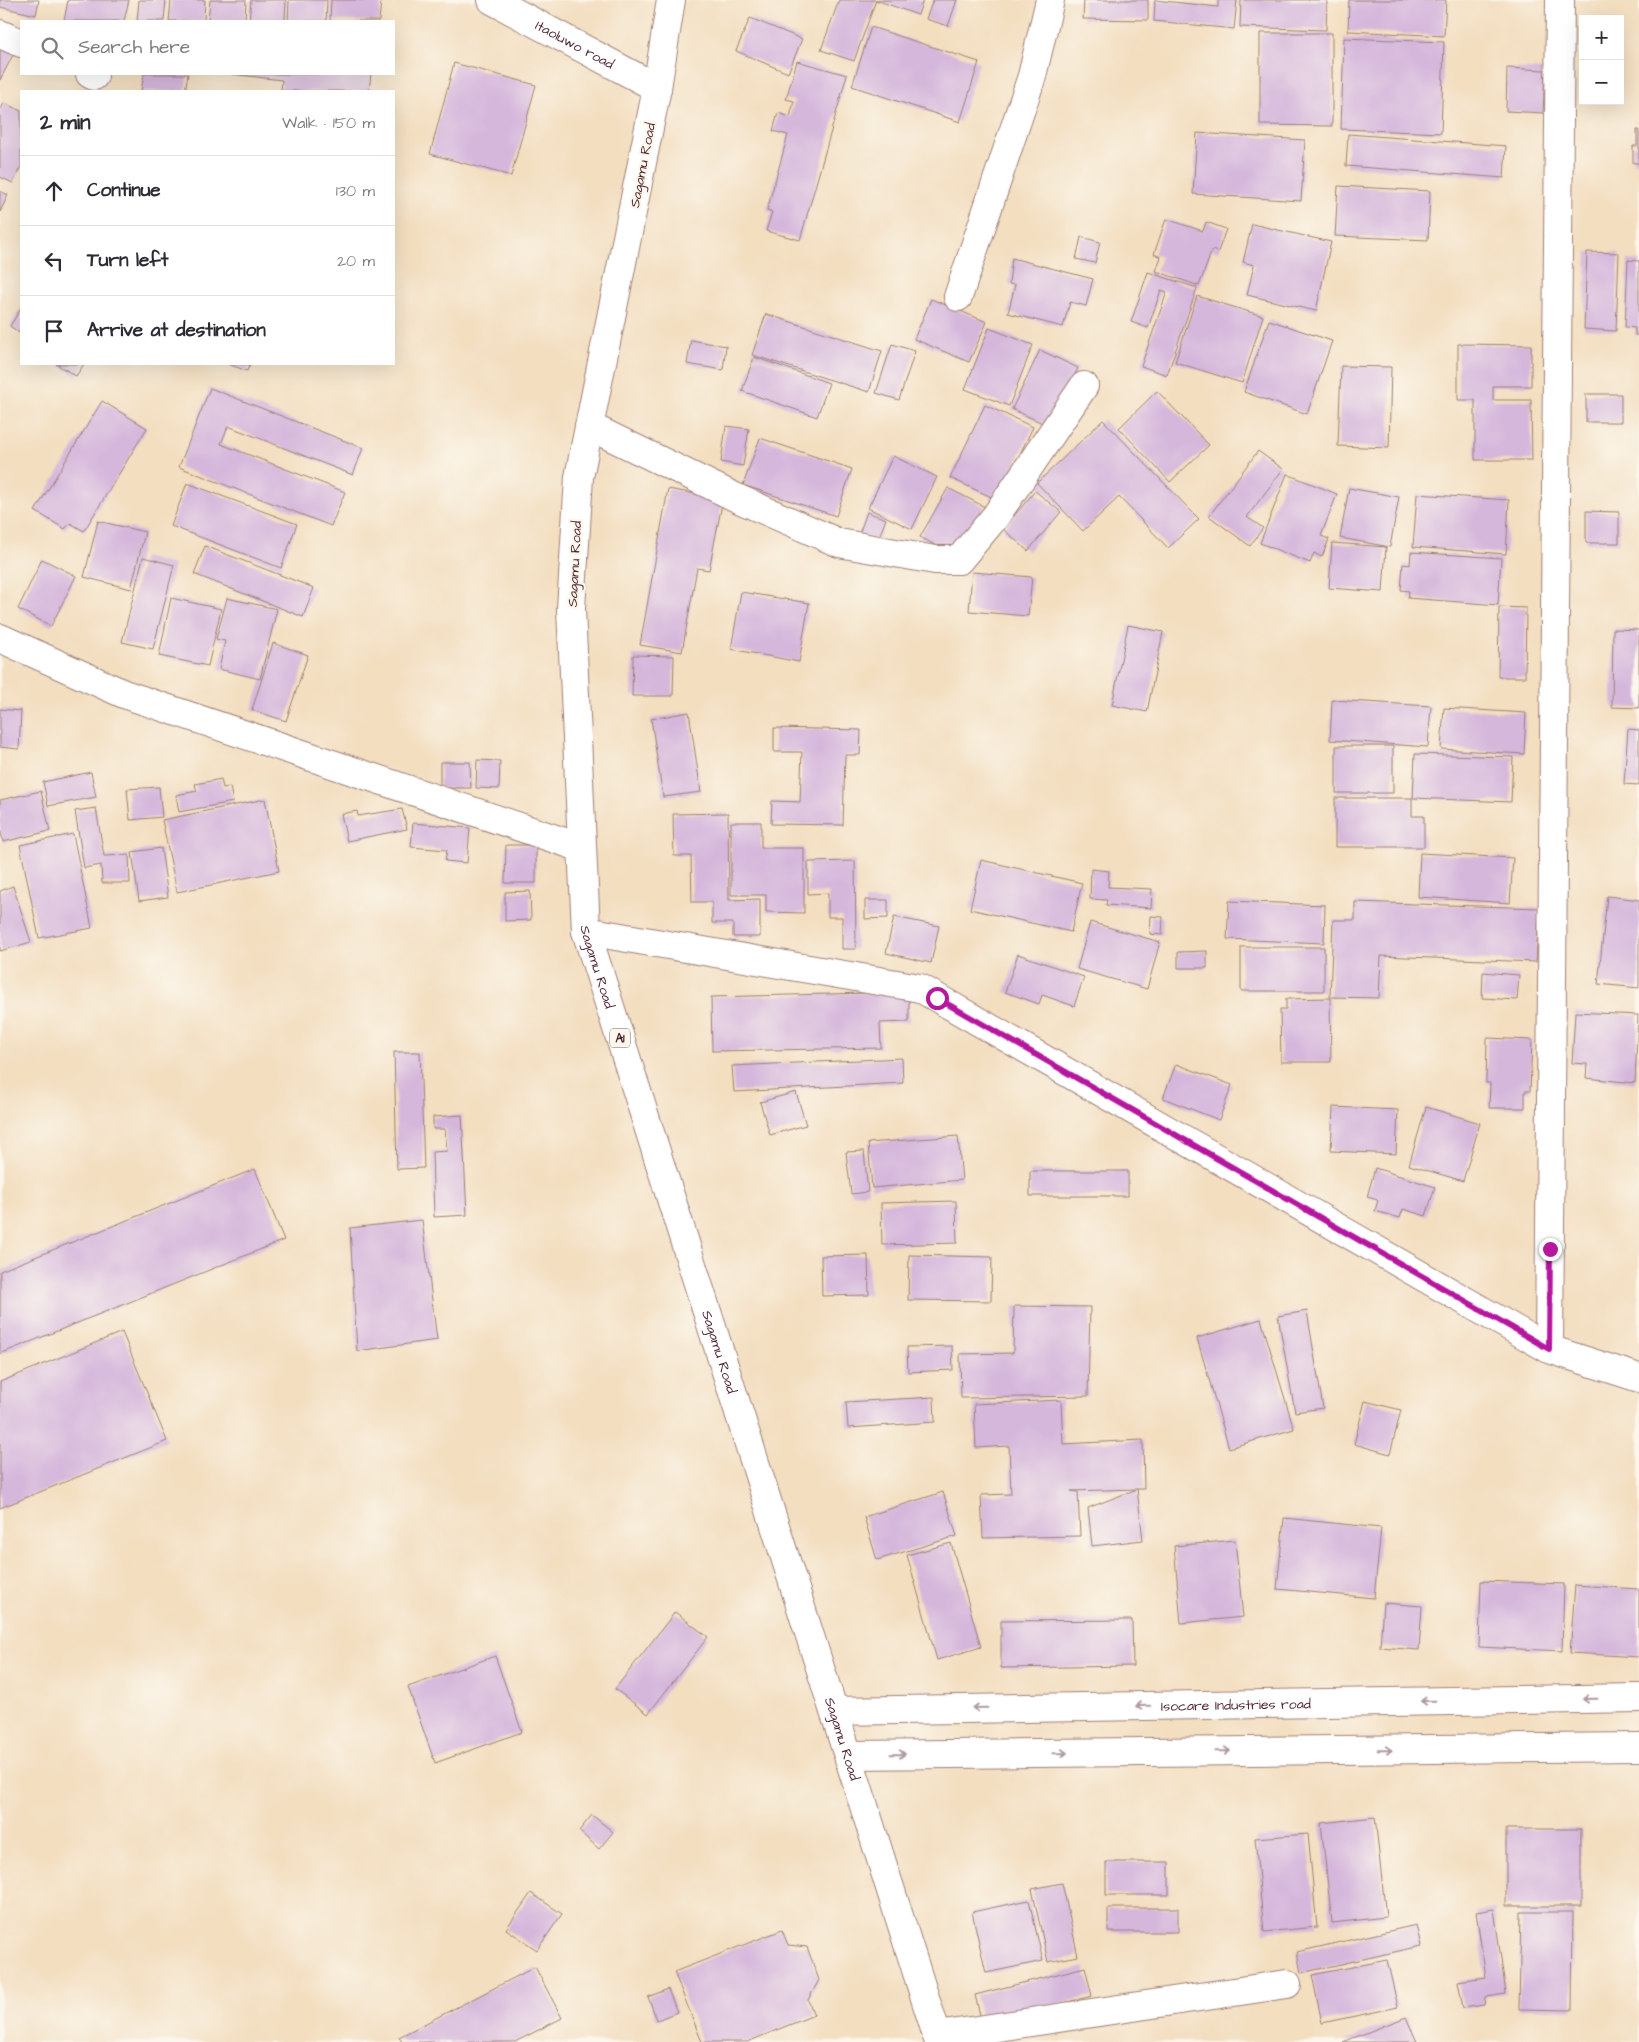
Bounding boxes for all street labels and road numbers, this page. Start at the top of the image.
street label: Itaoluwo road [531,16,617,74]
street label: Sagamu Road [625,121,661,209]
street label: Sagamu Road [563,520,587,608]
street label: Sagamu Road [575,925,619,1011]
road number: A1 [610,1028,630,1048]
street label: Sagamu Road [696,1308,741,1396]
street label: Isocare Industries road [1161,1694,1311,1717]
street label: Sagamu Road [819,1695,864,1783]

